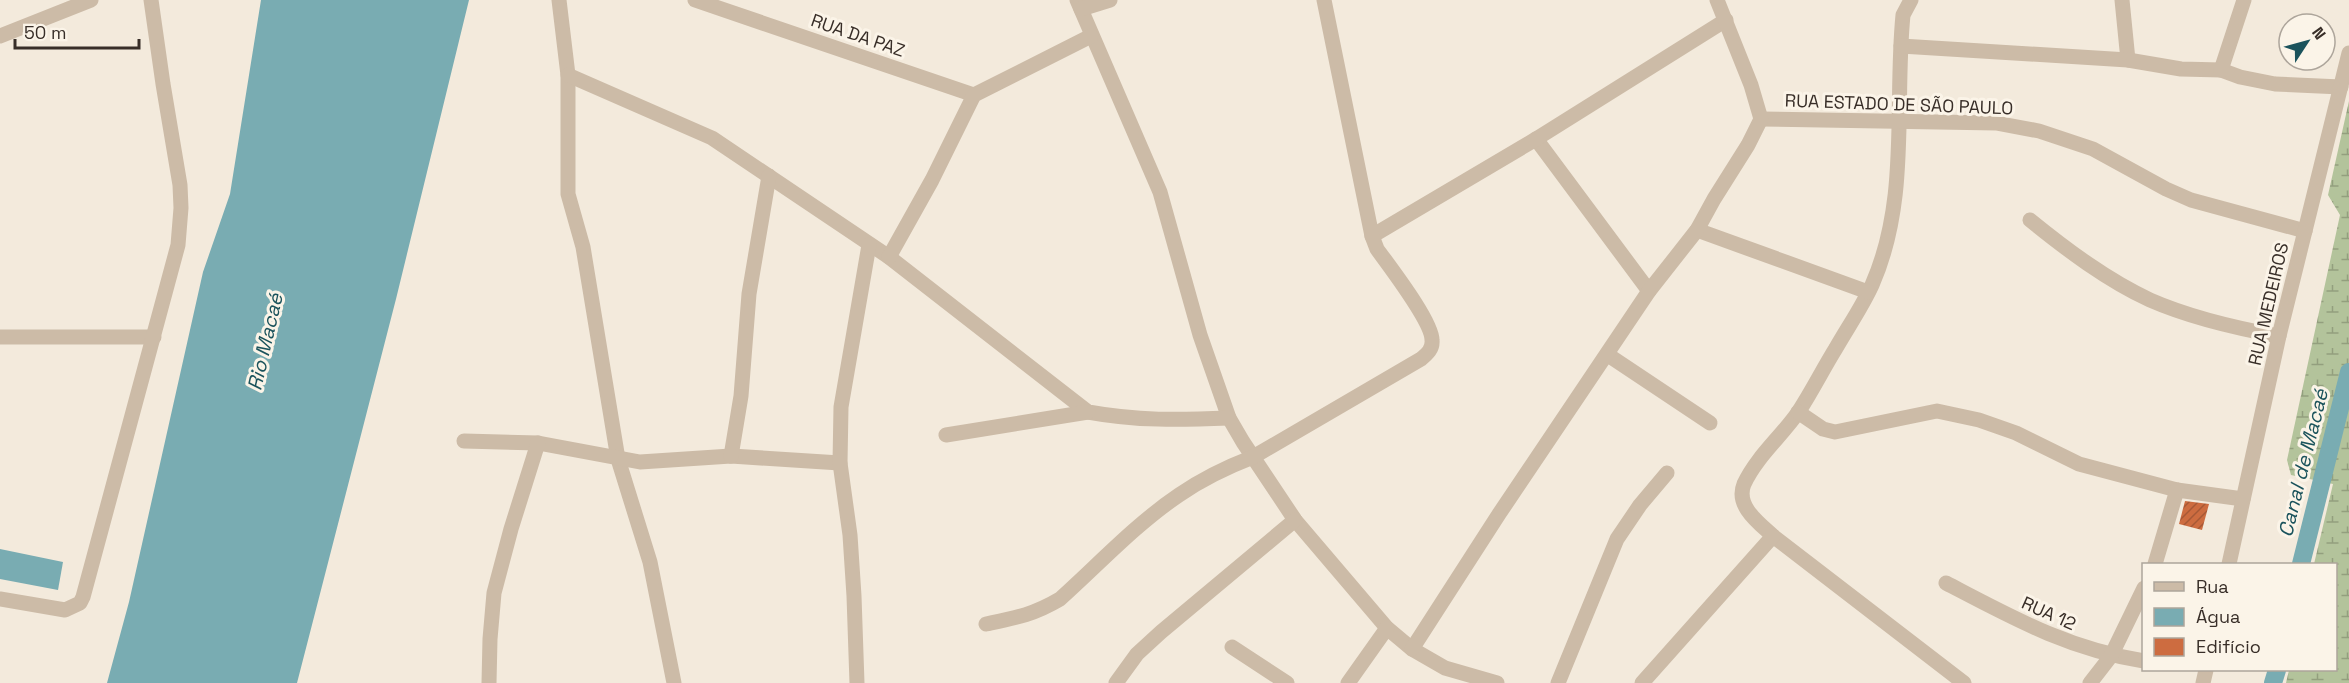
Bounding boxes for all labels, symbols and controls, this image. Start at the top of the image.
street label: RUA DA PAZ [808,8,908,62]
scale bar [15,12,140,50]
north arrow [2277,12,2337,72]
text: 50 m [24,21,66,44]
text: N [2307,23,2330,44]
street label: RUA ESTADO DE SÃO PAULO [1784,89,2014,119]
street label: RUA MEDEIROS [2243,240,2293,368]
water label: Rio Macaé [241,290,289,393]
water label: Canal de Macaé [2272,385,2334,540]
legend [2142,563,2337,671]
text: Rua [2196,575,2229,598]
street label: RUA 12 [2018,591,2080,635]
text: Água [2196,605,2240,628]
text: Edifício [2196,635,2261,658]

